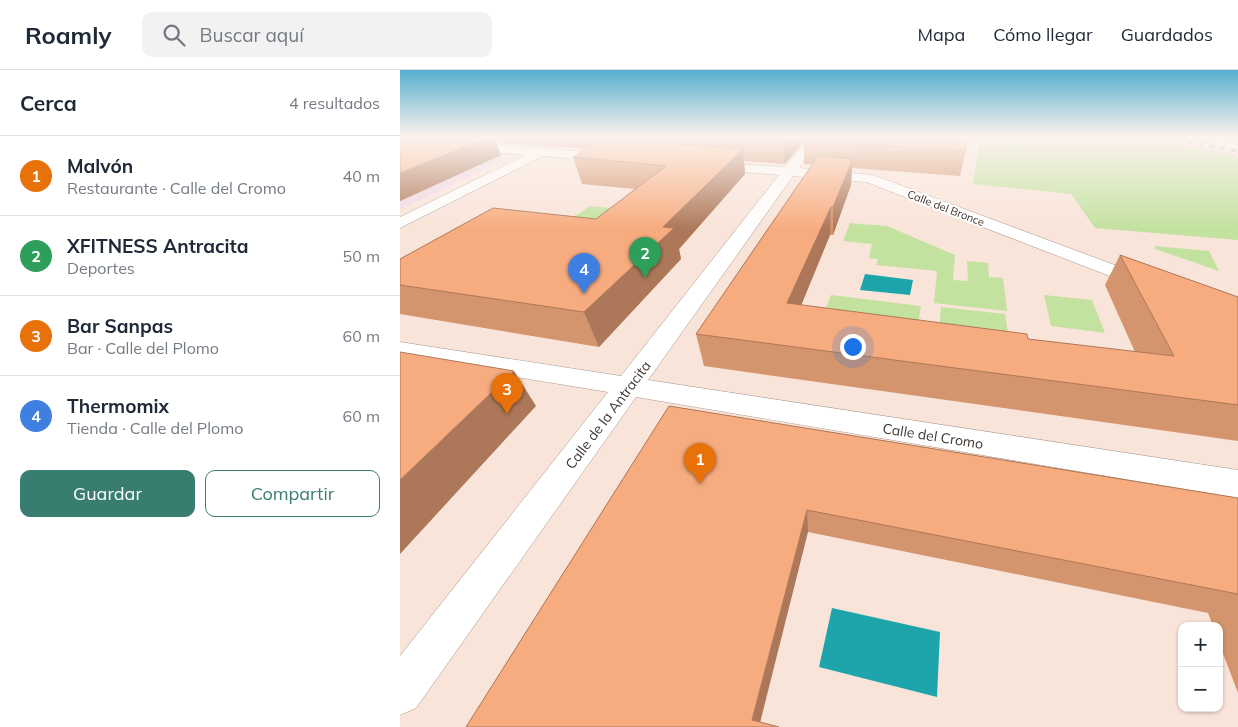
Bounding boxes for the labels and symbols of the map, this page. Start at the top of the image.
street label: Calle del Bronce [905,187,987,229]
pin: 2 [629,237,661,278]
pin: 4 [568,253,600,294]
your location [840,334,866,360]
street label: Calle de la Antracita [561,357,655,473]
pin: 3 [491,373,523,414]
street label: Calle del Cromo [881,419,985,453]
pin: 1 [684,443,716,484]

